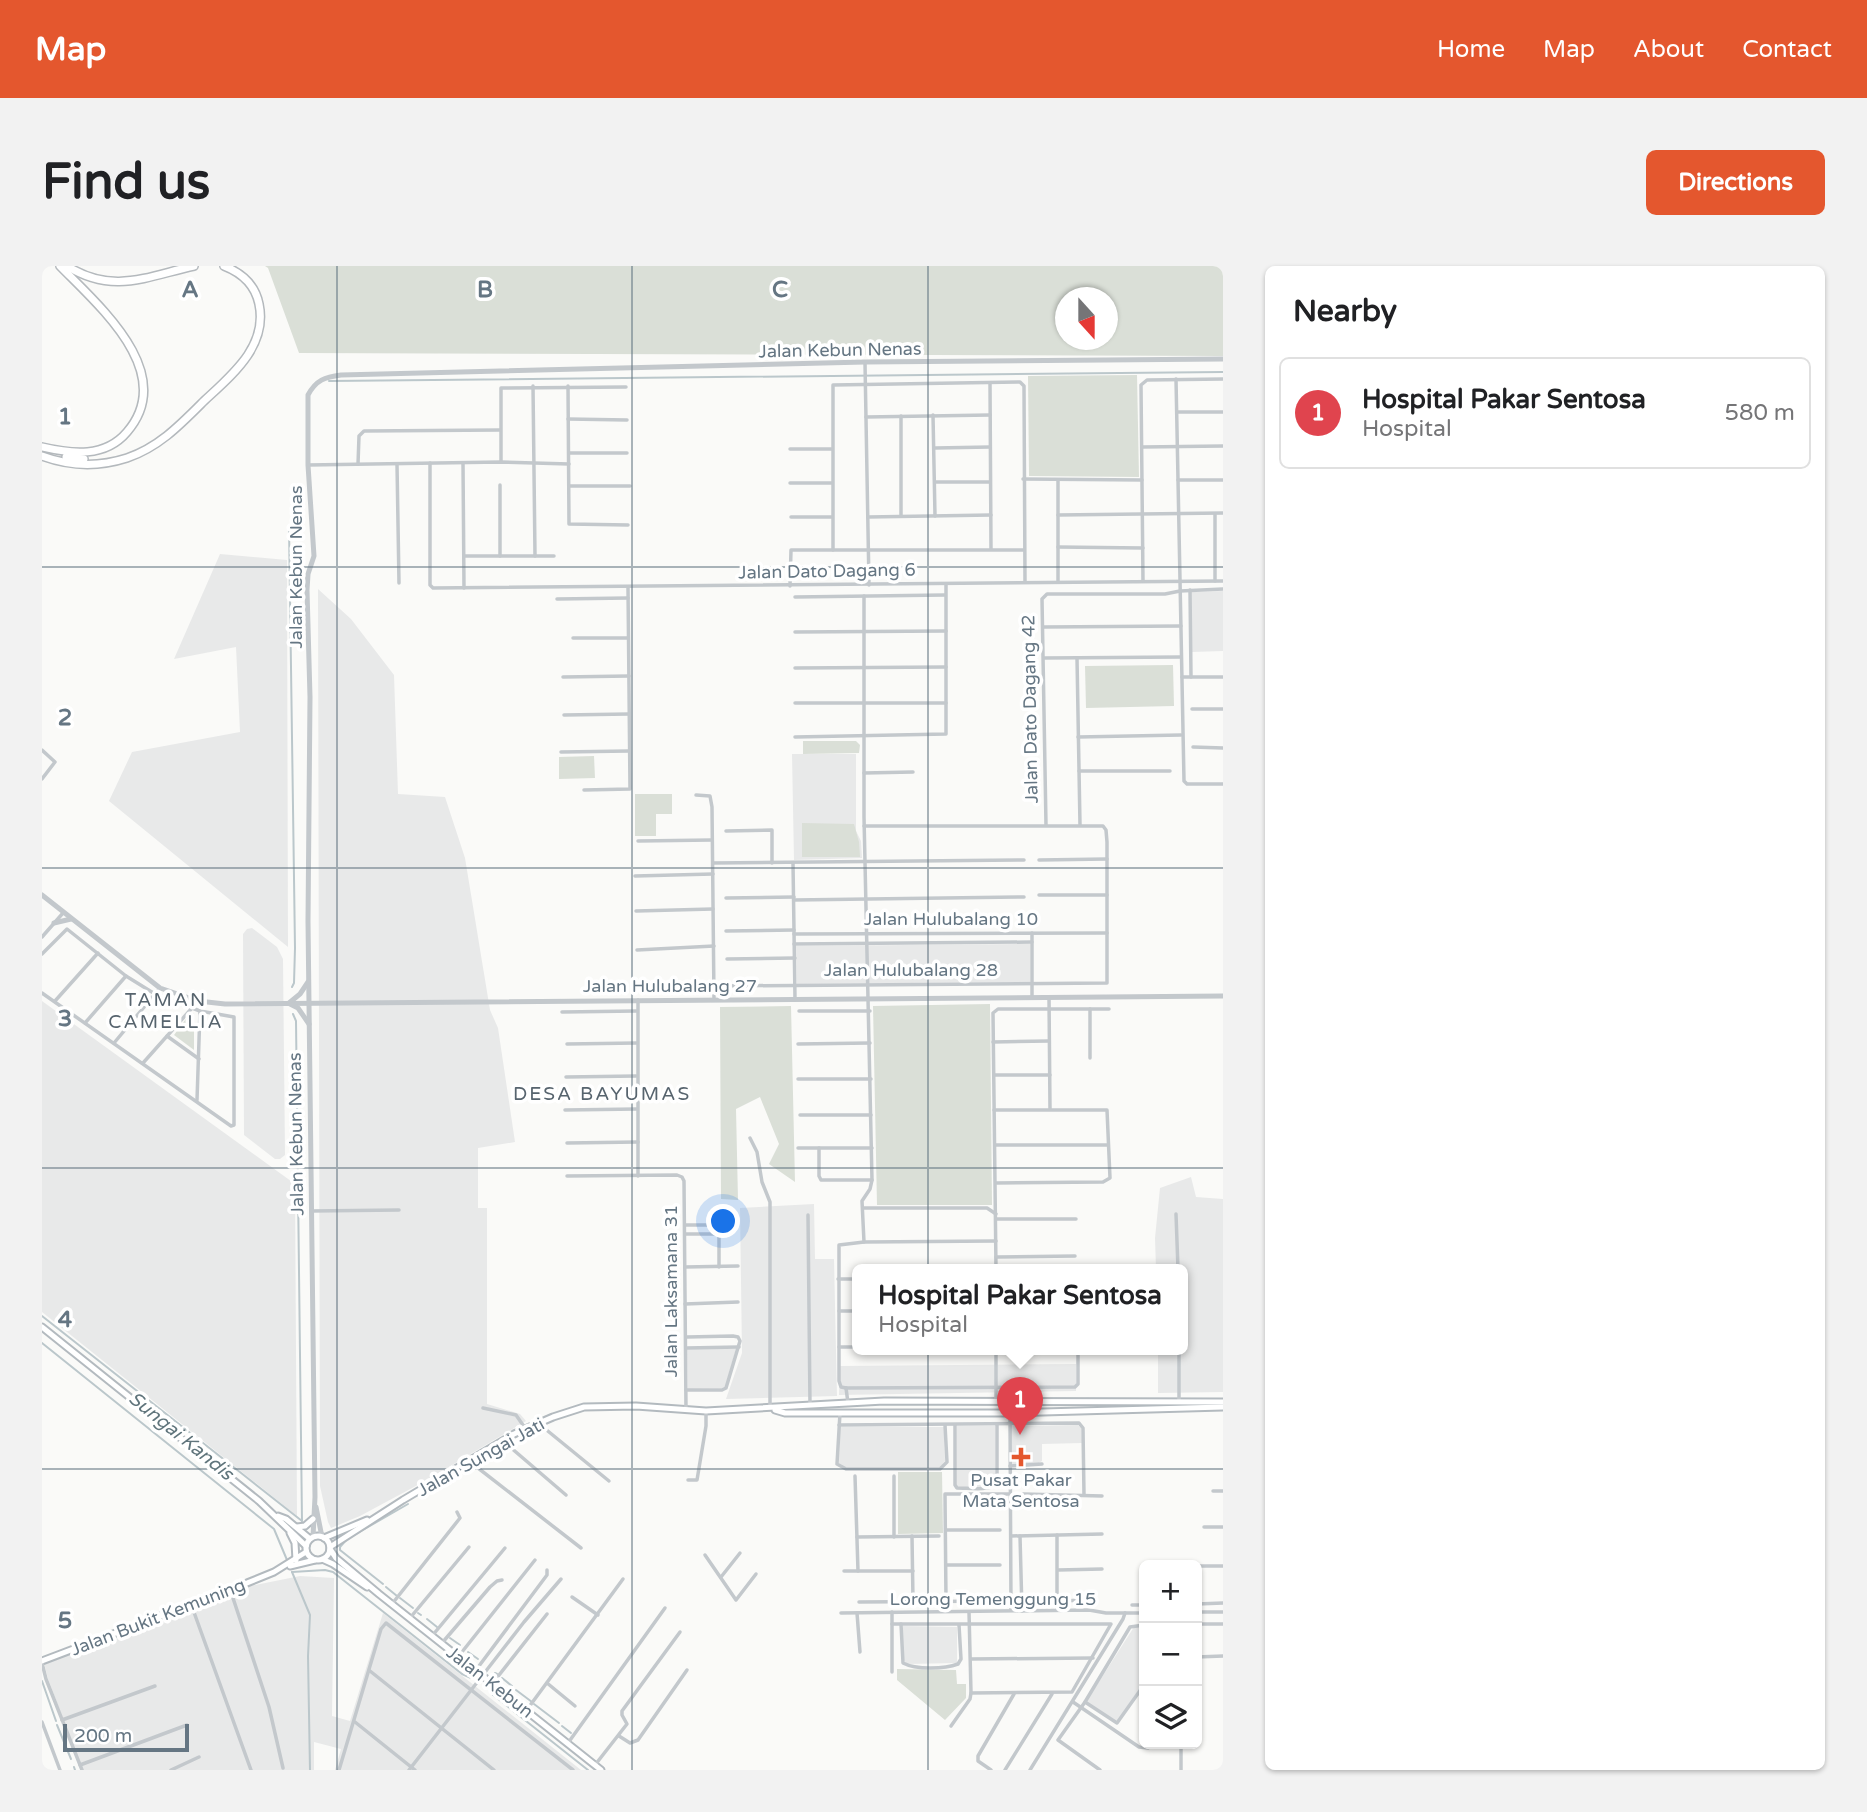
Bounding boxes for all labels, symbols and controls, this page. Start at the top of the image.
text: Map [35,30,106,69]
text: Home [1437,35,1505,64]
text: Map [1543,35,1595,64]
text: About [1633,35,1704,64]
text: Contact [1742,35,1832,64]
button: Directions [1646,150,1825,215]
text: Find us [42,153,210,212]
text: A [181,276,199,304]
text: B [477,276,493,304]
text: C [772,276,788,304]
north arrow [1055,287,1118,350]
text: Nearby [1293,293,1397,330]
street label: Jalan Kebun Nenas [758,338,922,362]
text: Hospital Pakar Sentosa [1362,384,1646,415]
text: 1 [1311,399,1325,427]
text: 580 m [1725,399,1795,427]
text: 1 [58,403,72,431]
text: Hospital [1362,415,1452,443]
street label: Jalan Kebun Nenas [285,485,307,649]
street label: Jalan Dato Dagang 6 [738,558,916,584]
street label: Jalan Dato Dagang 42 [1017,614,1043,804]
text: 2 [58,704,72,732]
street label: Jalan Hulubalang 10 [864,908,1038,930]
street label: Jalan Hulubalang 28 [824,959,998,981]
street label: Jalan Hulubalang 27 [583,975,757,997]
district label: TAMAN CAMELLIA [108,989,224,1033]
text: 3 [58,1005,72,1033]
street label: Jalan Kebun Nenas [284,1052,308,1216]
district label: DESA BAYUMAS [513,1083,691,1105]
your location [706,1204,740,1238]
street label: Jalan Laksamana 31 [660,1205,682,1377]
popup [852,1264,1188,1355]
text: Hospital Pakar Sentosa [878,1280,1162,1311]
text: 4 [58,1306,73,1334]
text: Hospital [878,1311,968,1339]
pin: 1 [997,1377,1043,1435]
water label: Sungai Kandis [124,1387,239,1486]
street label: Jalan Sungai Jati [414,1413,548,1501]
marker: Pusat Pakar Mata Sentosa [1011,1447,1031,1467]
place label: Pusat Pakar Mata Sentosa [962,1469,1080,1512]
map controls [1139,1560,1202,1749]
button: + [1139,1560,1202,1623]
street label: Jalan Bukit Kemuning [68,1574,248,1660]
street label: Lorong Temenggung 15 [890,1588,1096,1610]
text: 5 [58,1607,72,1635]
button: − [1139,1623,1202,1686]
street label: Jalan Kebun [442,1641,538,1723]
button: layers [1139,1686,1202,1749]
scale bar [63,1721,189,1753]
text: 200 m [74,1725,132,1747]

